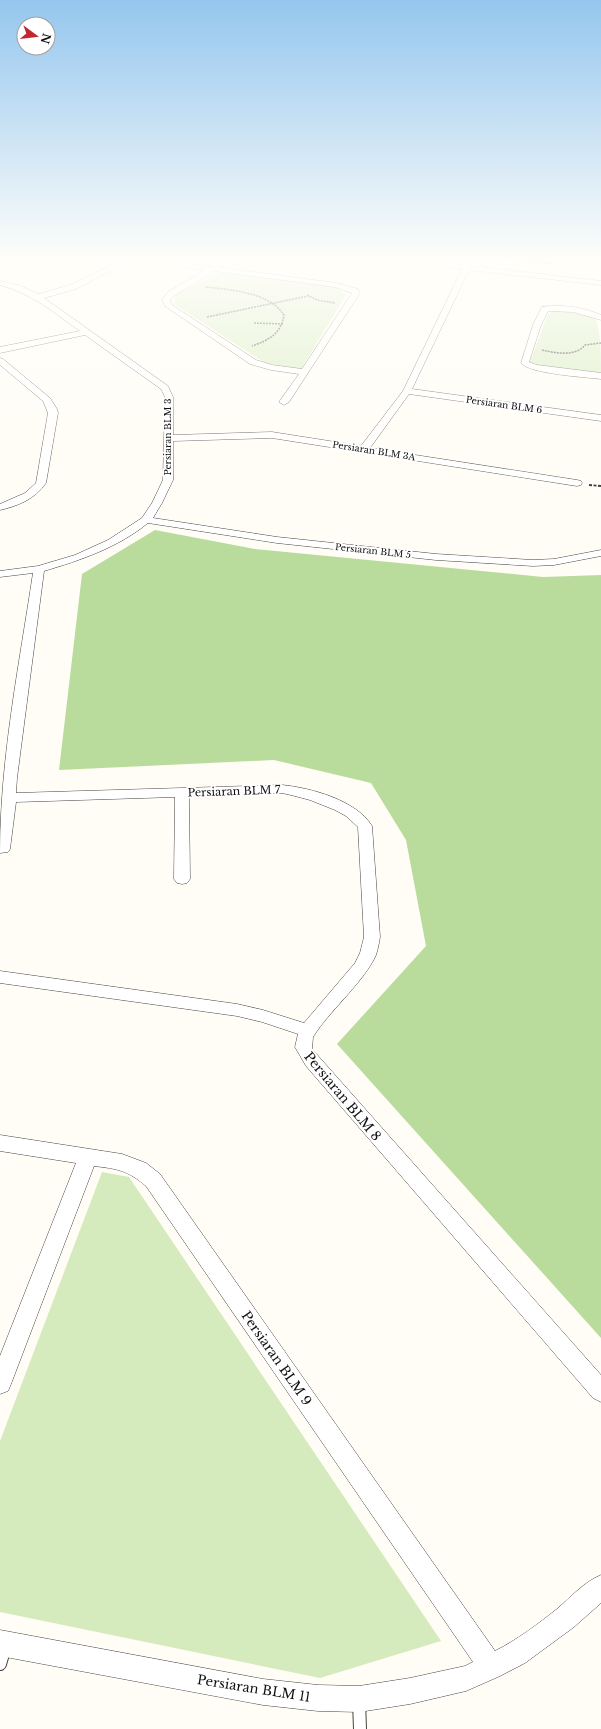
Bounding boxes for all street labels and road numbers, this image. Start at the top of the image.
street label: Persiaran BLM 6 [465,394,543,415]
street label: Persiaran BLM 3 [162,399,173,475]
street label: Persiaran BLM 3A [332,439,417,463]
street label: Persiaran BLM 5 [334,541,412,560]
street label: Persiaran BLM 7 [187,782,281,800]
street label: Persiaran BLM 8 [300,1048,385,1144]
street label: Persiaran BLM 9 [238,1308,316,1409]
street label: Persiaran BLM 11 [196,1671,312,1706]

